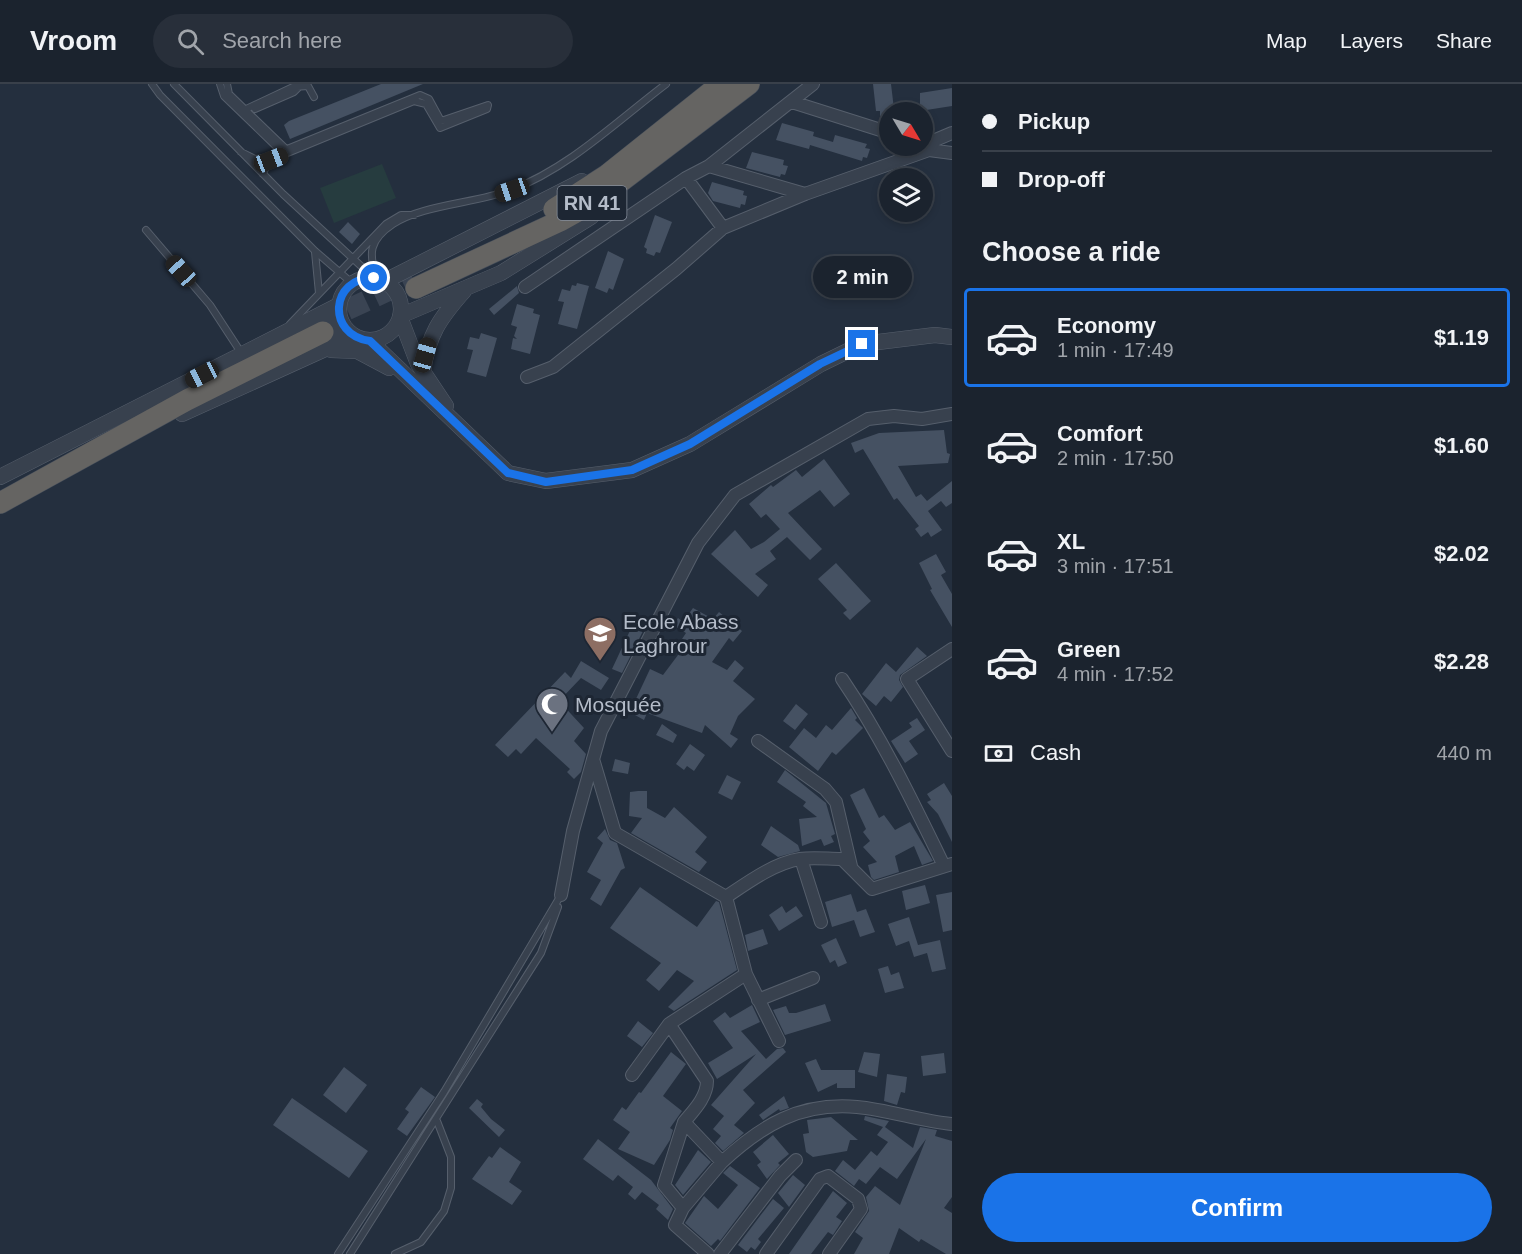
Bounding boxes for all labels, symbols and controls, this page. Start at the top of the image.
search box [153,14,573,68]
text: Vroom [30,25,117,56]
icon: search [174,25,207,58]
text: Search here [222,28,342,53]
text: Map [1266,29,1307,52]
text: Layers [1340,29,1403,52]
text: Share [1436,29,1492,52]
north arrow [879,102,933,156]
map controls [879,102,933,222]
text: Pickup [1018,109,1090,134]
car [251,145,291,175]
text: Drop-off [1018,167,1105,192]
button: layers [879,168,933,222]
car [492,176,532,204]
road number: RN 41 [558,186,626,220]
text: Choose a ride [982,237,1161,267]
car [162,252,200,290]
callout: 2 min [812,257,912,299]
route start [360,264,387,291]
text: 2 min [836,266,889,288]
icon: car [985,311,1039,365]
text: Economy [1057,313,1156,338]
text: $1.19 [1434,325,1489,350]
route end [848,330,875,357]
car [411,335,439,375]
text: 1 min · 17:49 [1057,339,1174,361]
car [182,359,222,391]
icon: car [985,419,1039,473]
text: Comfort [1057,421,1143,446]
text: $1.60 [1434,433,1489,458]
text: 2 min · 17:50 [1057,447,1174,469]
icon: car [985,527,1039,581]
text: XL [1057,529,1085,554]
text: $2.02 [1434,541,1489,566]
text: 3 min · 17:51 [1057,555,1174,577]
place label: Ecole Abass Laghrour [623,610,739,657]
school or university icon: Ecole Abass Laghrour [582,615,618,662]
icon: car [985,635,1039,689]
text: Green [1057,637,1121,662]
text: $2.28 [1434,649,1489,674]
text: 4 min · 17:52 [1057,663,1174,685]
mosque icon: Mosquée [534,686,570,733]
place label: Mosquée [575,693,661,716]
icon: cash [982,737,1015,770]
text: Cash [1030,740,1081,765]
text: 440 m [1436,742,1492,764]
button: Confirm [982,1173,1492,1242]

